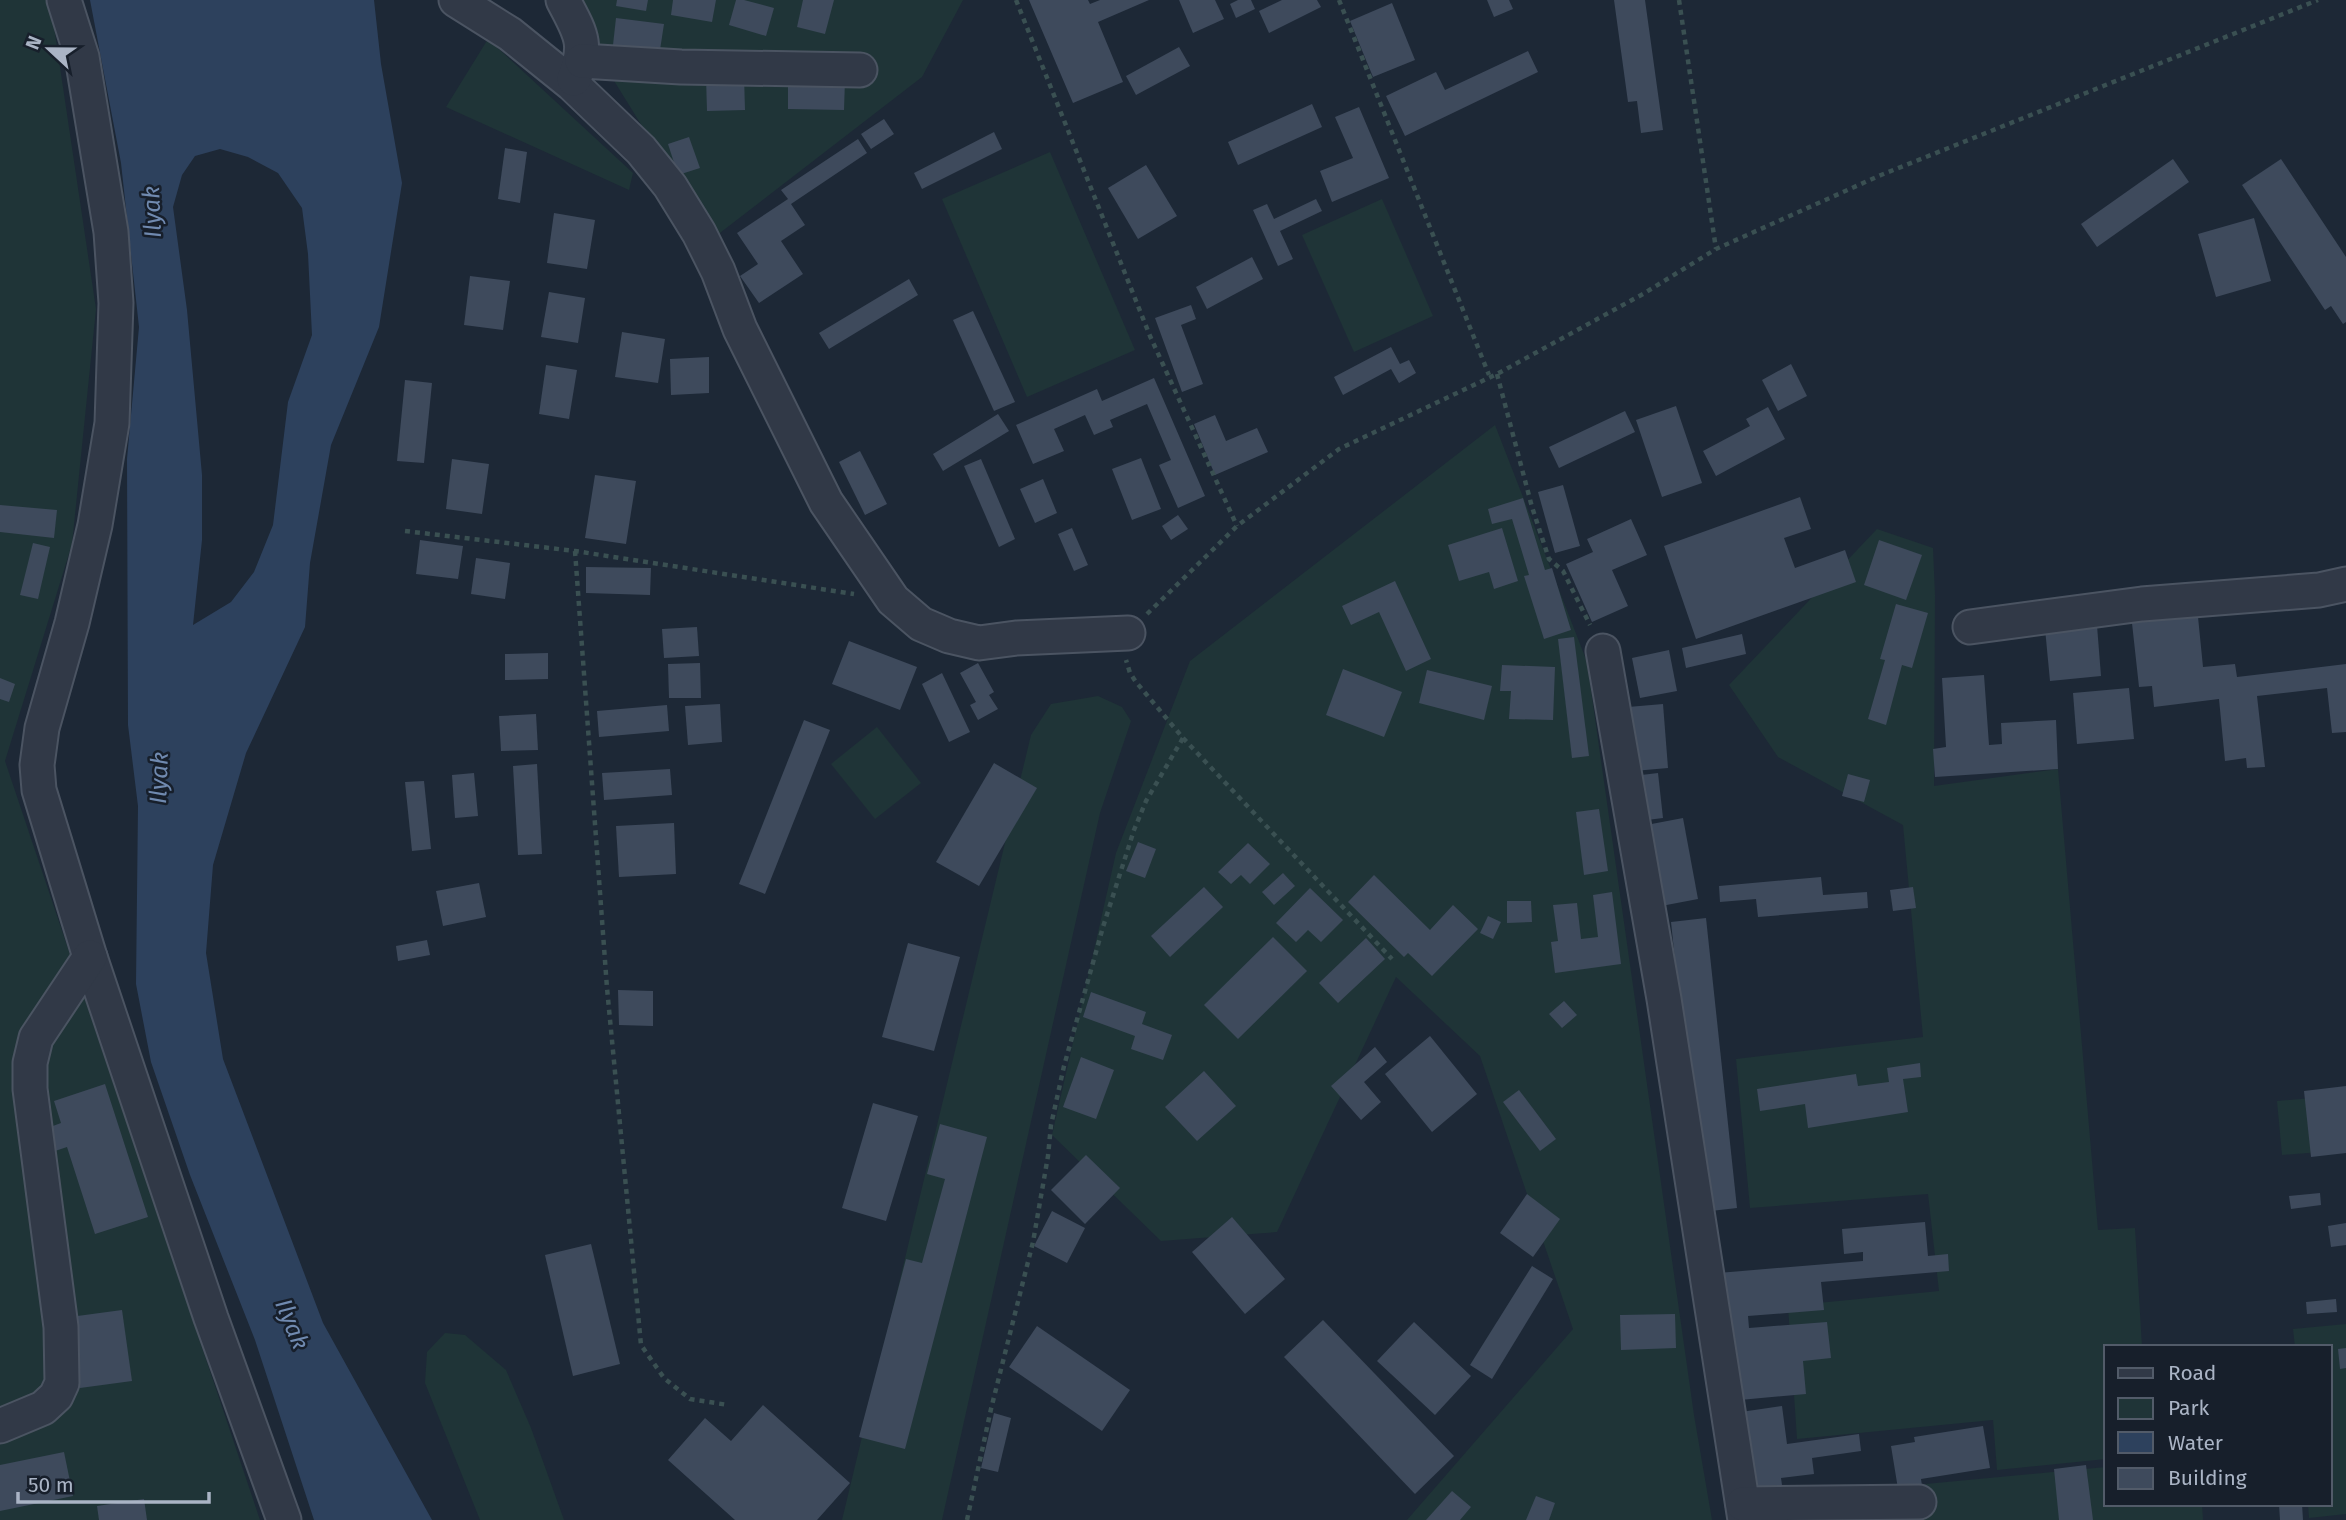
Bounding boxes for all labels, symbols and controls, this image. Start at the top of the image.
north arrow [14,14,84,84]
text: N [21,33,47,53]
water label: Ilyak [137,186,167,238]
water label: Ilyak [144,752,174,804]
water label: Ilyak [269,1295,315,1353]
legend [2104,1345,2332,1506]
text: Road [2168,1360,2216,1386]
text: Park [2168,1395,2210,1421]
text: Water [2168,1430,2223,1456]
scale bar [18,1460,208,1504]
text: Building [2168,1465,2247,1491]
text: 50 m [28,1472,74,1498]

